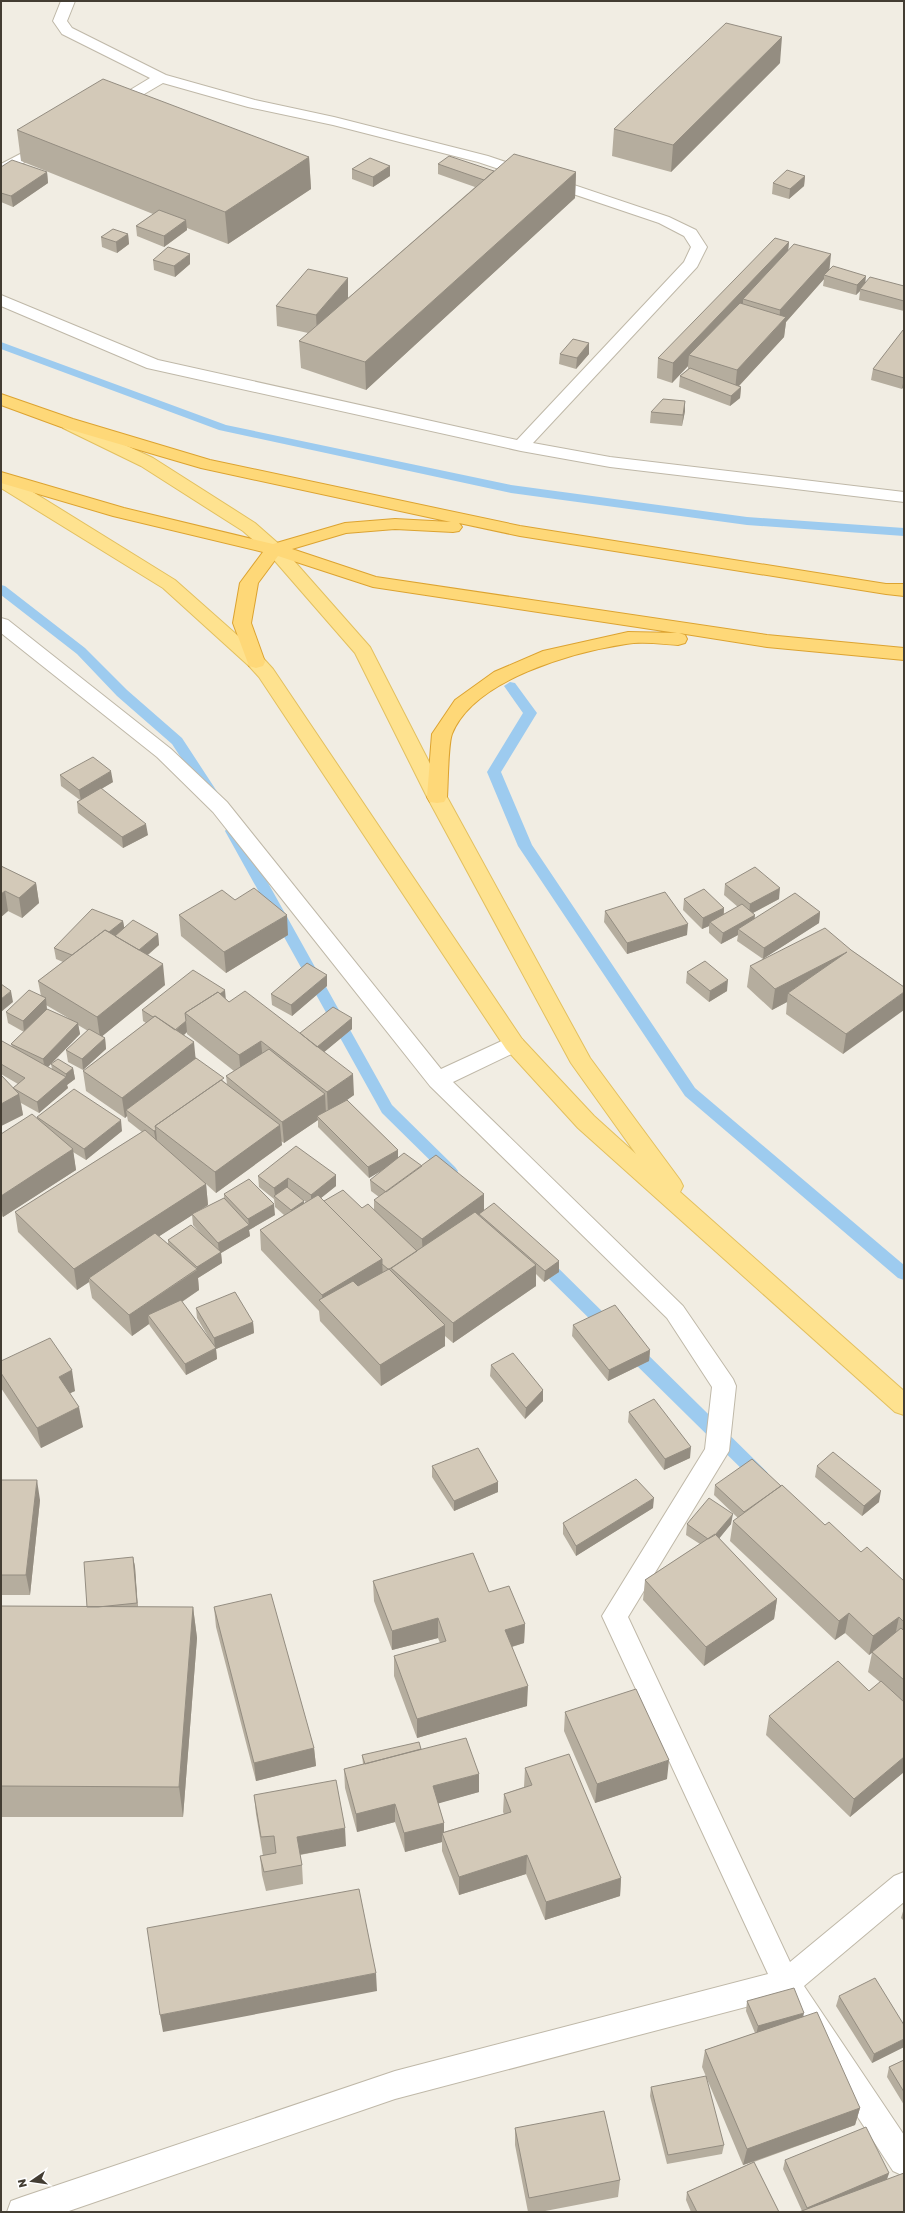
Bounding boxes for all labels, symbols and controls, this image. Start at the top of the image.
north arrow [12,2161,52,2201]
text: N [14,2178,29,2189]

